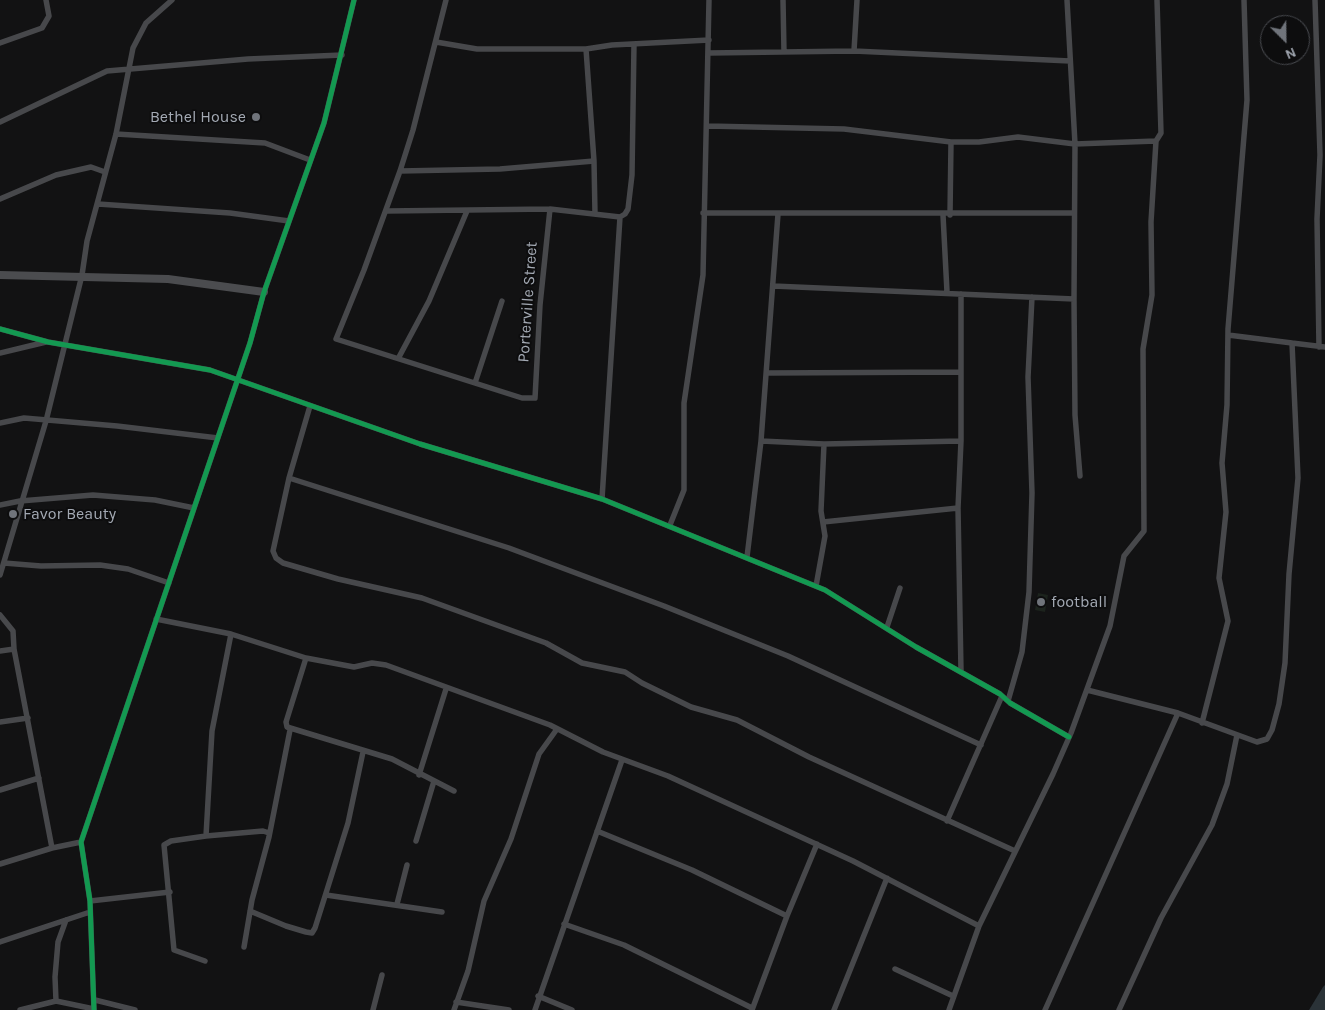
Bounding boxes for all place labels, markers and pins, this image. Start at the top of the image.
place label: Bethel House [150,107,246,127]
marker: Bethel House [250,111,262,123]
place label: Favor Beauty [23,504,116,524]
marker: Favor Beauty [7,508,19,520]
place label: football [1051,592,1107,612]
marker: football [1035,596,1047,608]

